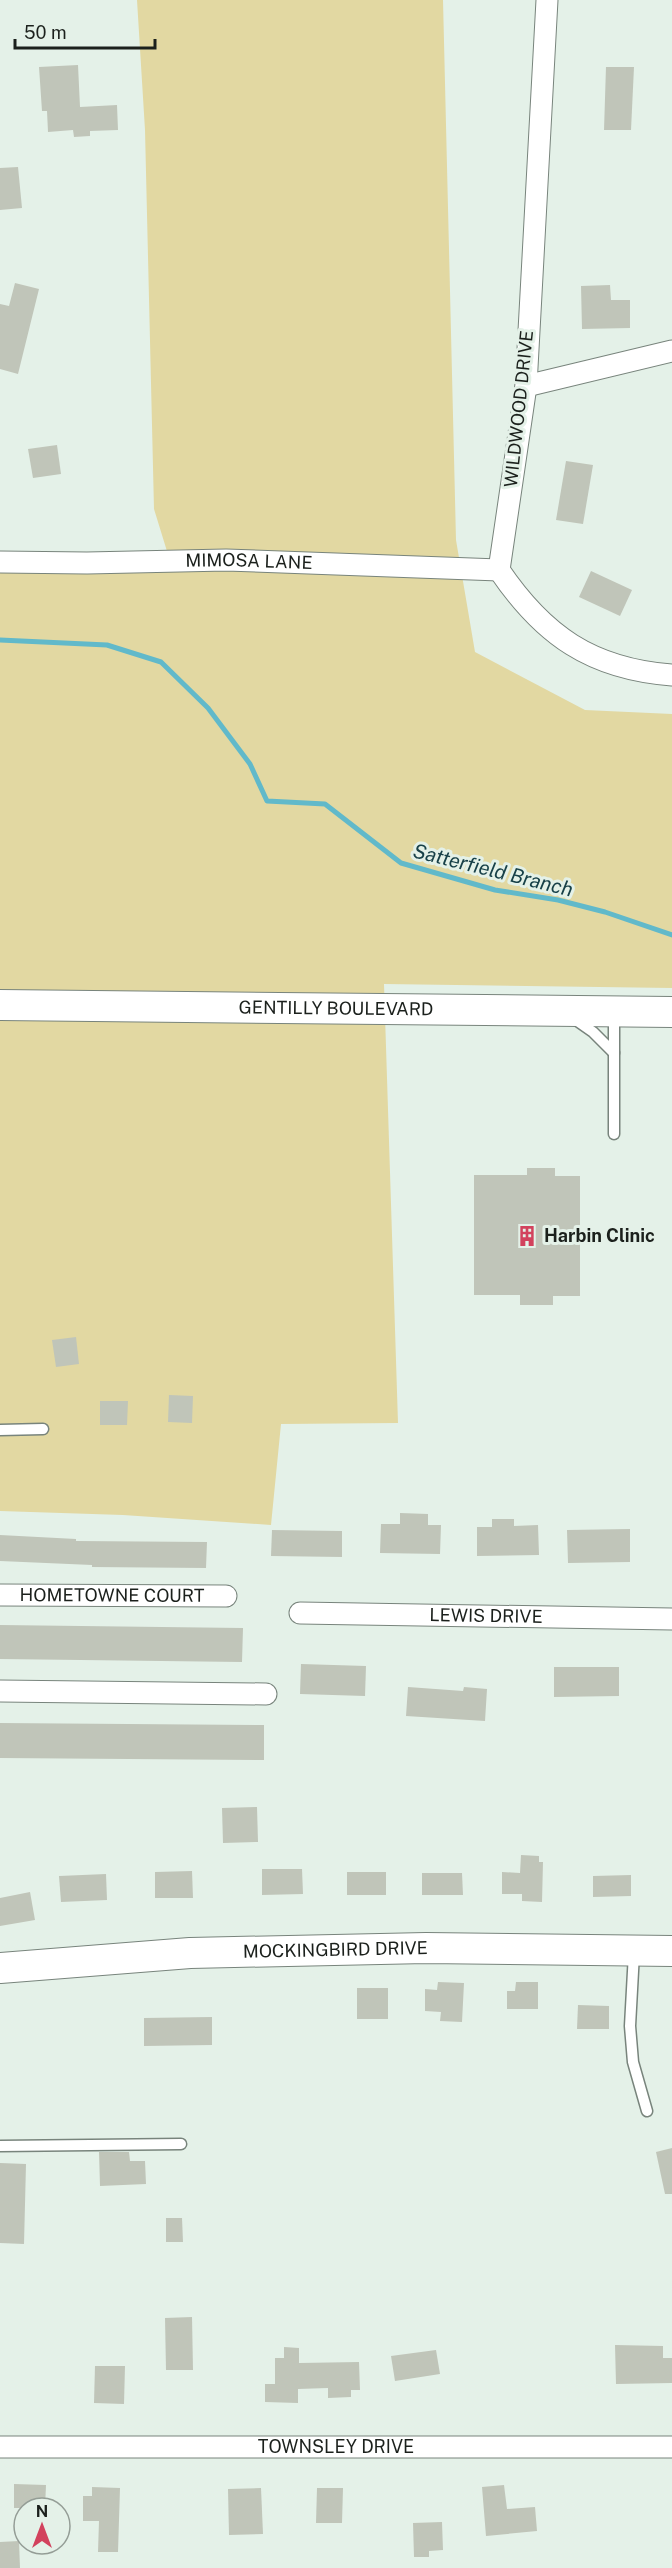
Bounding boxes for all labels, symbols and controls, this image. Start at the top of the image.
scale bar [15,12,154,50]
text: 50 m [24,22,67,43]
street label: WILDWOOD DRIVE [500,329,537,489]
street label: MIMOSA LANE [185,549,313,573]
water label: Satterfield Branch [411,839,575,901]
street label: GENTILLY BOULEVARD [238,996,434,1020]
building icon: Harbin Clinic [515,1224,539,1248]
place label: Harbin Clinic [544,1225,655,1246]
street label: HOMETOWNE COURT [19,1584,205,1606]
street label: LEWIS DRIVE [429,1604,543,1627]
street label: MOCKINGBIRD DRIVE [243,1937,428,1962]
street label: TOWNSLEY DRIVE [258,2436,414,2457]
north arrow [12,2496,72,2556]
text: N [36,2502,48,2521]

